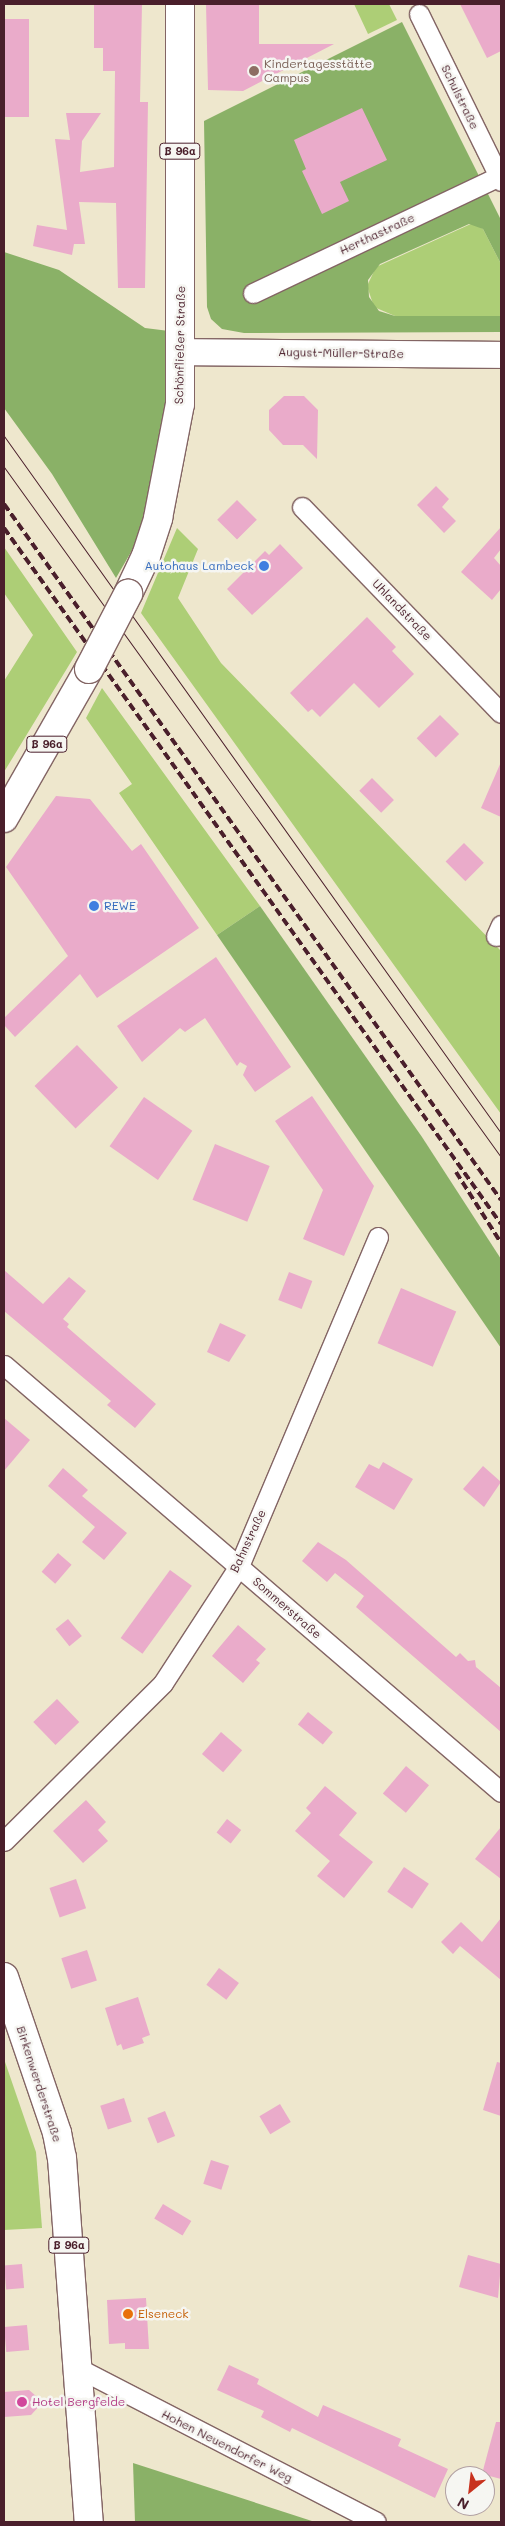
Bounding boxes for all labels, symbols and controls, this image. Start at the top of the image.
place label: Kindertagesstätte Campus [264,57,372,85]
street label: Schulstraße [438,62,482,132]
marker: Kindertagesstätte Campus [248,65,260,77]
road number: B 96a [159,142,201,160]
street label: Herthastraße [337,210,417,258]
street label: Schönfließer Straße [172,286,188,404]
street label: August-Müller-Straße [278,345,404,361]
place label: Autohaus Lambeck [144,559,254,573]
marker: Autohaus Lambeck [258,560,270,572]
street label: Uhlandstraße [369,577,435,643]
road number: B 96a [26,736,68,752]
place label: REWE [104,899,136,913]
marker: REWE [88,900,100,912]
street label: Bahnstraße [227,1507,269,1575]
street label: Sommerstraße [250,1574,324,1642]
street label: Birkenwerderstraße [13,2024,65,2144]
road number: B 96a [48,2236,90,2254]
place label: Elseneck [138,2307,189,2321]
marker: Elseneck [122,2308,134,2320]
place label: Hotel Bergfelde [32,2395,125,2409]
marker: Hotel Bergfelde [16,2396,28,2408]
street label: Hohen Neuendorfer Weg [159,2407,295,2485]
north arrow [445,2466,495,2516]
text: N [454,2493,472,2515]

